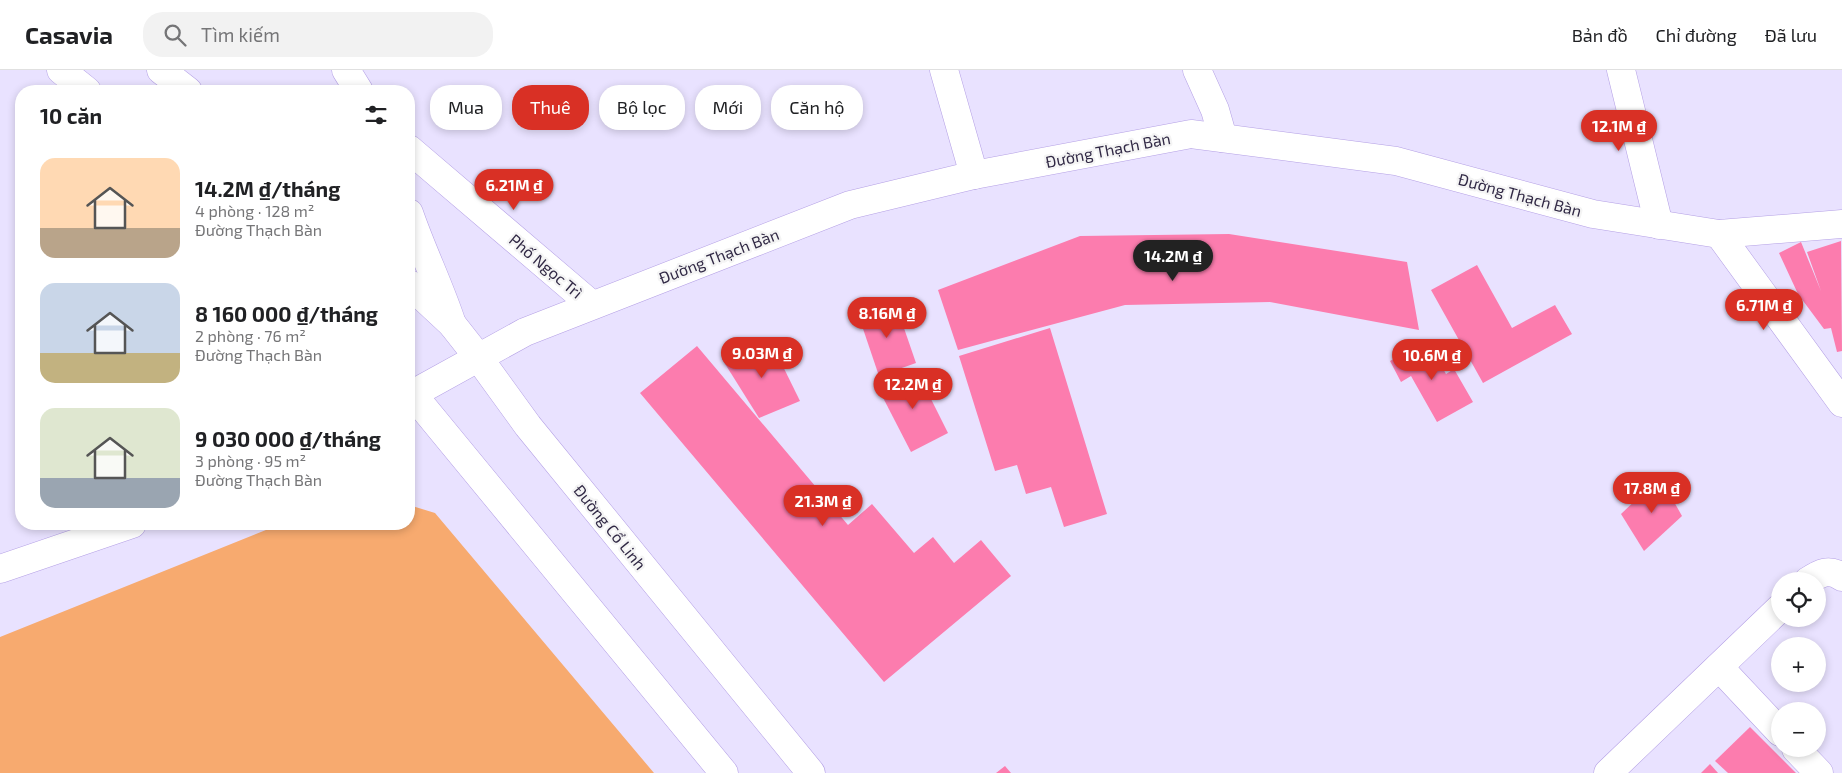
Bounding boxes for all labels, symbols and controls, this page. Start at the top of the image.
search box [143,12,493,57]
text: Casavia [25,20,113,49]
icon: search [161,21,189,49]
text: Tìm kiếm [201,23,280,46]
text: Bản đồ [1572,24,1628,46]
text: Chỉ đường [1656,24,1737,46]
text: Đã lưu [1765,24,1817,46]
chip: Mua [430,85,502,130]
chip: Thuê [512,85,589,130]
chip: Bộ lọc [599,85,685,130]
chip: Mới [695,85,761,130]
chip: Căn hộ [771,85,863,130]
icon: filters [362,101,390,129]
text: 10 căn [40,103,102,128]
pin: 12.1M ₫ [1573,109,1665,152]
text: 12.1M ₫ [1592,116,1646,135]
street label: Đường Thạch Bàn [1044,128,1172,171]
pin: 6.21M ₫ [468,168,560,211]
street label: Đường Thạch Bàn [1456,169,1584,220]
text: 6.21M ₫ [485,175,543,194]
text: 14.2M ₫/tháng [195,176,340,201]
icon: home [80,178,140,238]
text: 4 phòng · 128 m² [195,201,315,220]
text: Đường Thạch Bàn [195,220,322,239]
street label: Đường Thạch Bàn [656,224,782,287]
street label: Phố Ngọc Trì [506,229,587,302]
pin: 14.2M ₫ [1127,240,1219,282]
text: 14.2M ₫ [1144,246,1202,265]
pin: 6.71M ₫ [1718,288,1810,331]
text: 6.71M ₫ [1736,295,1792,314]
pin: 8.16M ₫ [841,296,933,339]
text: 8 160 000 ₫/tháng [195,301,378,326]
icon: home [80,303,140,363]
text: 8.16M ₫ [858,303,916,322]
text: 2 phòng · 76 m² [195,326,306,345]
pin: 9.03M ₫ [716,336,808,379]
pin: 10.6M ₫ [1386,338,1478,381]
text: 9.03M ₫ [732,343,792,362]
text: Đường Thạch Bàn [195,345,322,364]
text: 10.6M ₫ [1403,345,1461,364]
pin: 12.2M ₫ [867,368,959,410]
text: 12.2M ₫ [885,374,942,393]
text: 9 030 000 ₫/tháng [195,426,381,451]
icon: home [80,428,140,488]
text: 3 phòng · 95 m² [195,451,306,470]
text: Đường Thạch Bàn [195,470,322,489]
pin: 17.8M ₫ [1606,472,1698,514]
text: 17.8M ₫ [1624,478,1680,497]
street label: Đường Cổ Linh [570,480,650,573]
pin: 21.3M ₫ [777,484,869,527]
text: 21.3M ₫ [795,491,851,510]
map controls [1771,572,1826,757]
button: locate [1771,572,1826,627]
button: + [1771,637,1826,692]
button: − [1771,702,1826,757]

